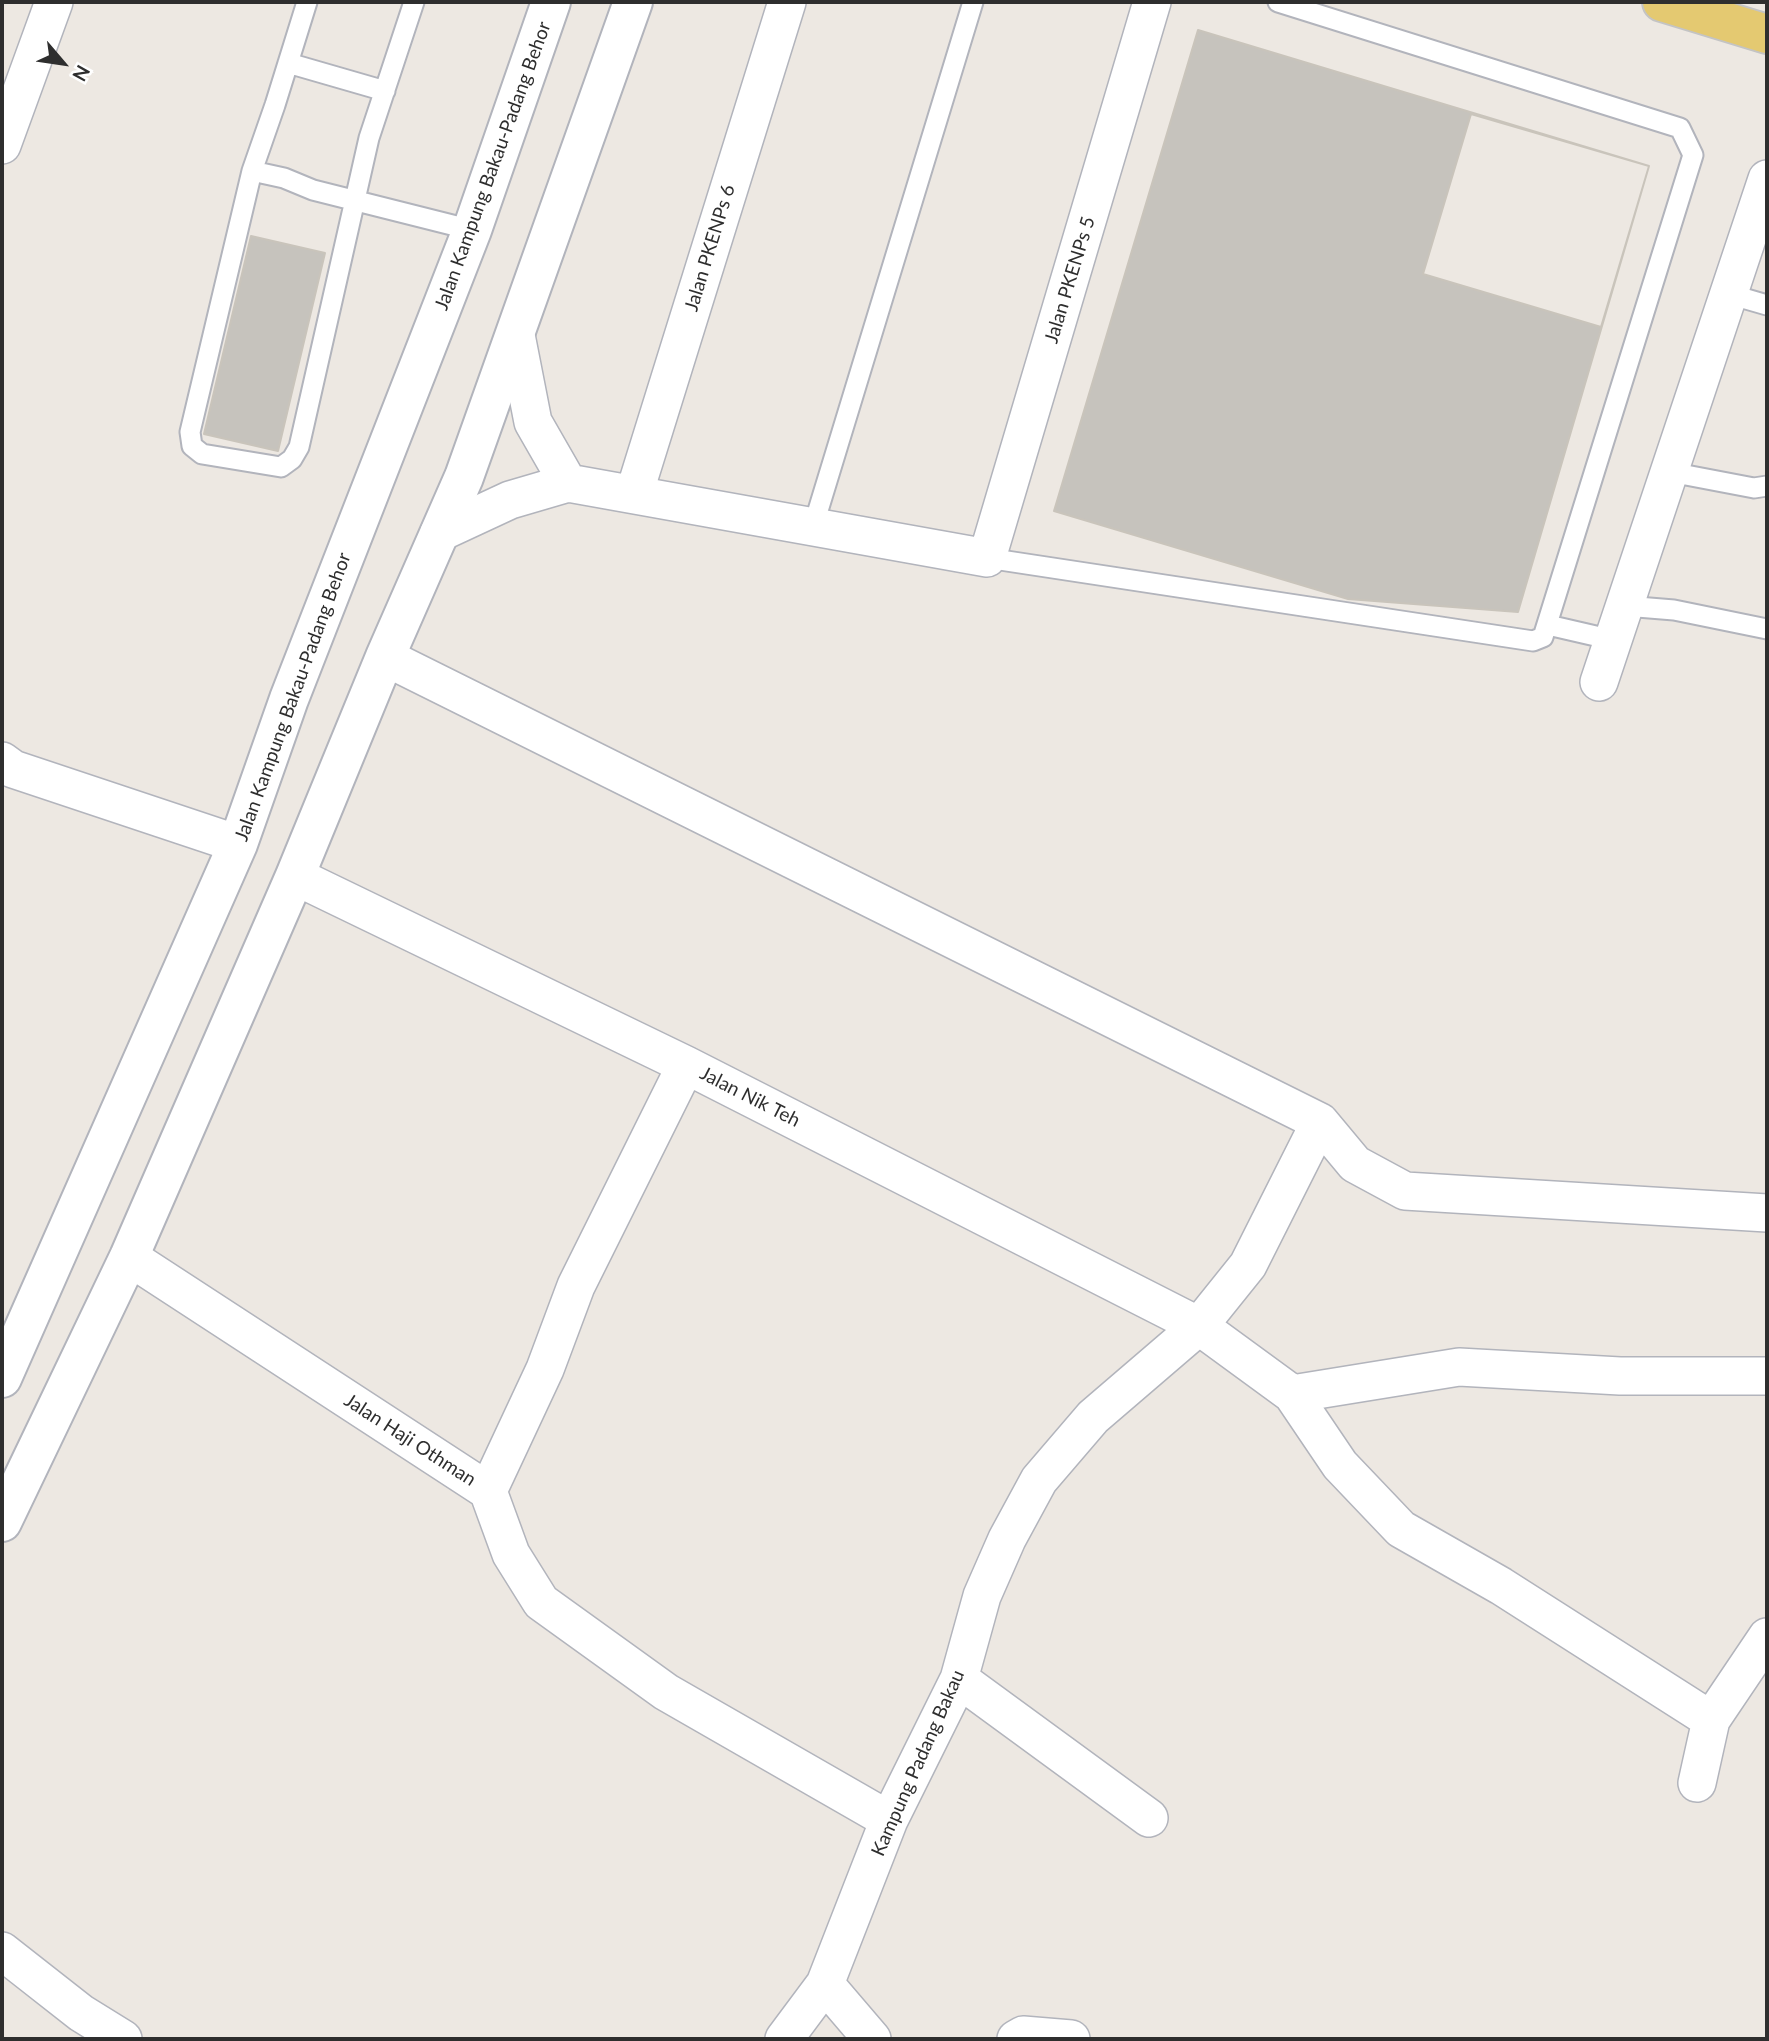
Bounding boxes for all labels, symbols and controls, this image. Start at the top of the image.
street label: Jalan Kampung Bakau-Padang Behor [430,19,556,313]
north arrow [28,28,98,98]
text: N [68,61,95,85]
street label: Jalan PKENPs 6 [680,182,740,314]
street label: Jalan PKENPs 5 [1040,214,1100,346]
street label: Jalan Kampung Bakau-Padang Behor [230,550,356,844]
street label: Jalan Nik Teh [696,1062,804,1132]
street label: Jalan Haji Othman [340,1389,480,1491]
street label: Kampung Padang Bakau [867,1666,969,1860]

